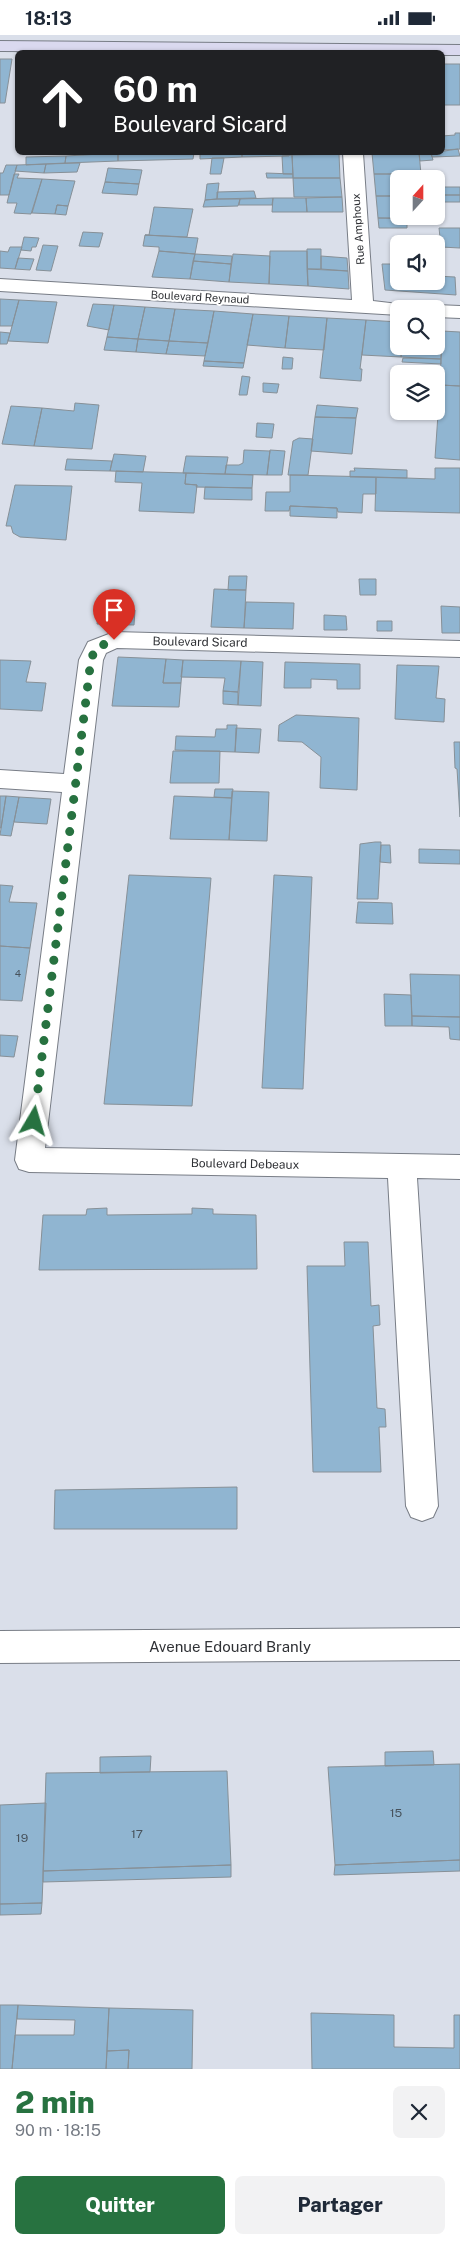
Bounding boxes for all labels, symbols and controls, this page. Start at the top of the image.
text: 18:13 [25,7,72,29]
text: 60 m [113,69,198,110]
icon: ahead [30,70,95,135]
text: Boulevard Sicard [113,111,287,137]
north arrow [390,170,445,225]
map controls [390,170,445,420]
street label: Rue Amphoux [350,193,366,265]
button: sound [390,235,445,290]
street label: Boulevard Reynaud [150,288,250,306]
button: search [390,300,445,355]
button: layers [390,365,445,420]
pin [93,589,135,640]
icon: arrive [100,596,128,624]
street label: Boulevard Sicard [152,634,248,650]
house number: 4 [15,967,21,979]
position arrow [7,1094,59,1146]
street label: Boulevard Debeaux [191,1156,300,1172]
street label: Avenue Edouard Branly [149,1638,311,1655]
house number: 15 [390,1806,403,1820]
house number: 17 [131,1827,143,1841]
house number: 19 [16,1831,28,1845]
text: 2 min [15,2084,95,2120]
button: close [393,2086,445,2138]
text: 90 m · 18:15 [15,2121,101,2140]
button: Quitter [15,2176,225,2234]
button: Partager [235,2176,445,2234]

